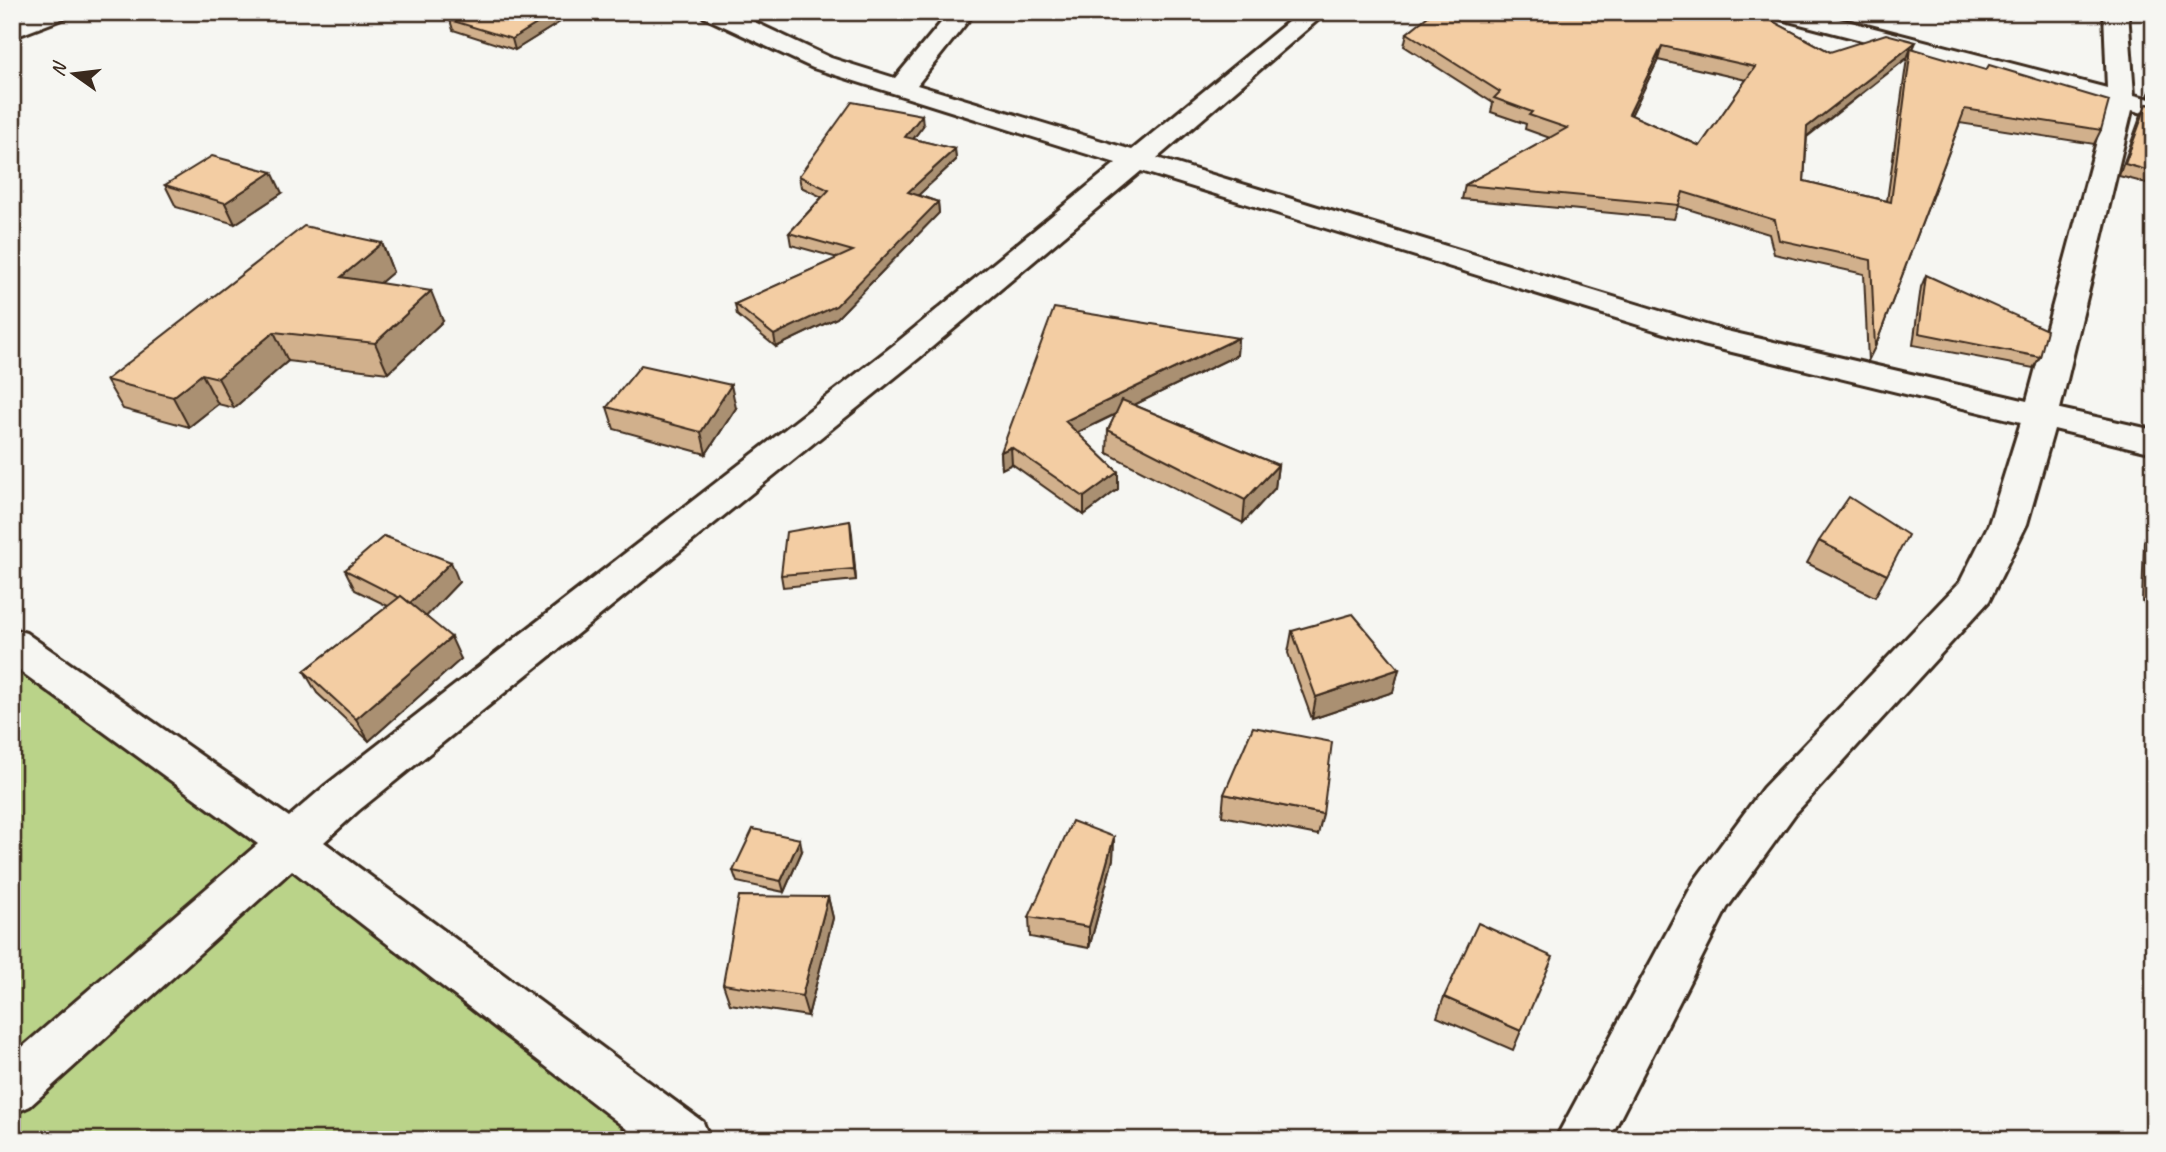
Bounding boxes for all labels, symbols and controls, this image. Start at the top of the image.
north arrow [38,38,108,108]
text: N [45,58,72,79]

